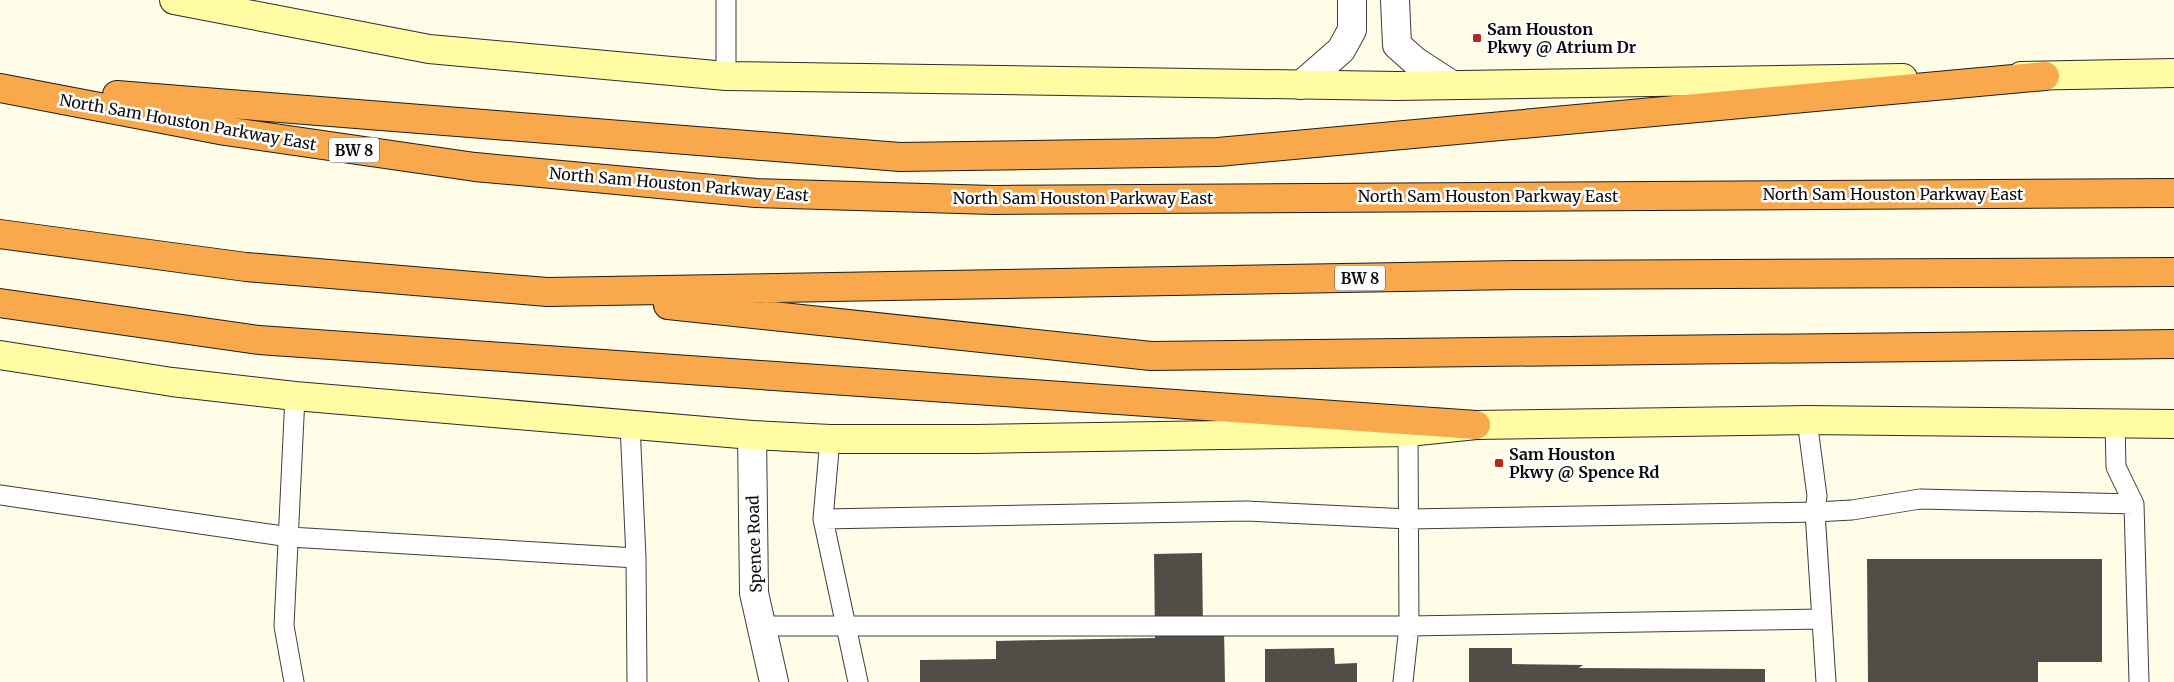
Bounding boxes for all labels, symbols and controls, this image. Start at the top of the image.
place label: Sam Houston Pkwy @ Atrium Dr [1487,19,1637,57]
marker: Sam Houston Pkwy @ Atrium Dr [1471,32,1483,44]
street label: North Sam Houston Parkway East [58,90,319,155]
road number: BW 8 [329,138,379,162]
street label: North Sam Houston Parkway East [548,163,810,205]
street label: North Sam Houston Parkway East [1763,184,2024,204]
street label: North Sam Houston Parkway East [1358,186,1619,206]
street label: North Sam Houston Parkway East [953,188,1214,208]
road number: BW 8 [1335,266,1385,290]
place label: Sam Houston Pkwy @ Spence Rd [1509,444,1660,482]
marker: Sam Houston Pkwy @ Spence Rd [1493,457,1505,469]
street label: Spence Road [742,495,766,593]

